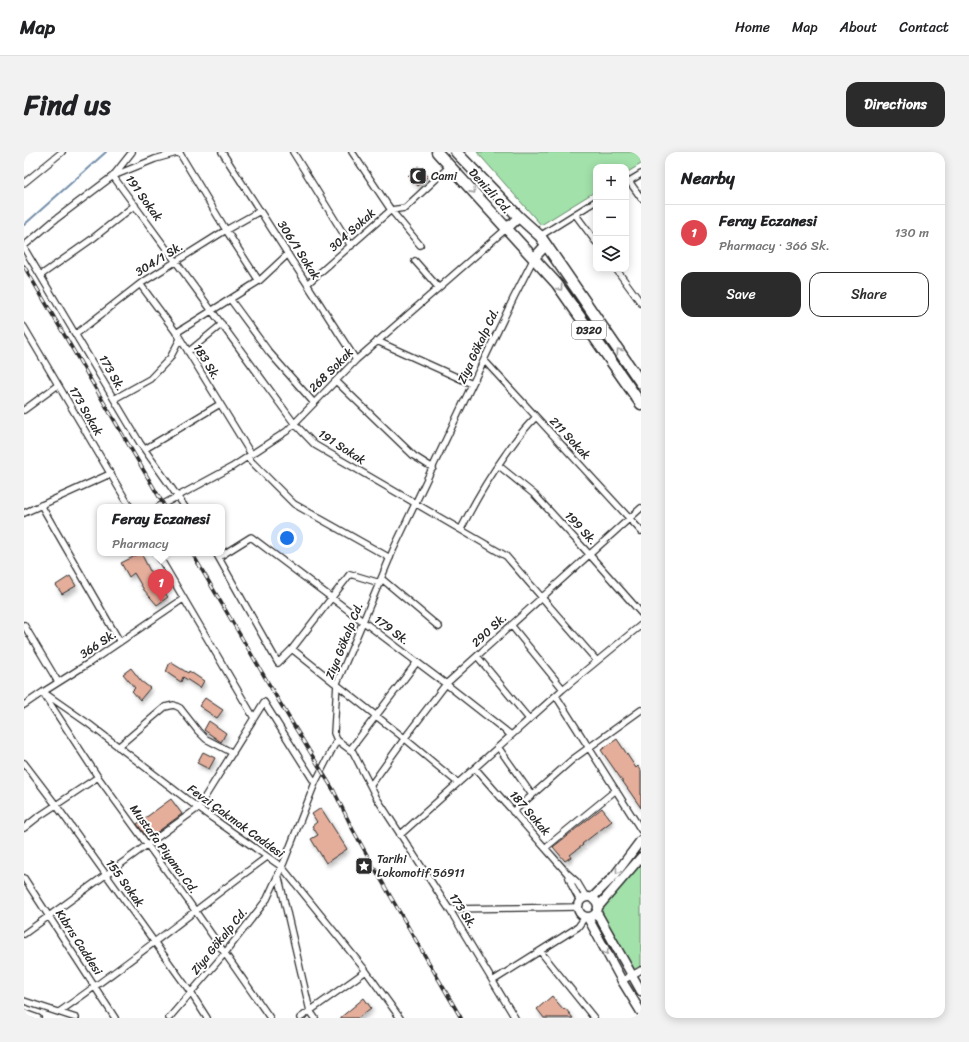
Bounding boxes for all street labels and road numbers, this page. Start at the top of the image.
street label: Denizli Cd. [463,163,517,219]
street label: 191 Sokak [119,170,169,226]
street label: 304 Sokak [323,202,381,257]
street label: 306/1 Sokak [271,216,327,285]
street label: 304/1 Sk. [131,236,187,282]
street label: Ziya Gökalp Cd. [451,304,505,388]
road number: D320 [572,321,606,339]
street label: 183 Sk. [187,339,227,385]
street label: 268 Sokak [303,342,359,398]
street label: 173 Sk. [93,351,131,395]
street label: 173 Sokak [63,382,109,440]
street label: 211 Sokak [544,411,596,465]
street label: 191 Sokak [314,423,371,471]
street label: 199 Sk. [559,506,603,550]
street label: Ziya Gökalp Cd. [319,599,369,683]
street label: 290 Sk. [466,607,512,653]
street label: 179 Sk. [369,609,415,651]
street label: 366 Sk. [75,623,121,665]
street label: Fevzi Çakmak Caddesi [183,778,290,864]
street label: 187 Sokak [504,785,557,841]
street label: Mustafa Piyancı Cd. [124,799,204,899]
street label: 155 Sokak [100,854,151,912]
street label: 173 Sk. [443,889,483,933]
street label: Ziya Gökalp Cd. [185,902,253,980]
street label: Kıbrıs Caddesi [49,904,109,980]

